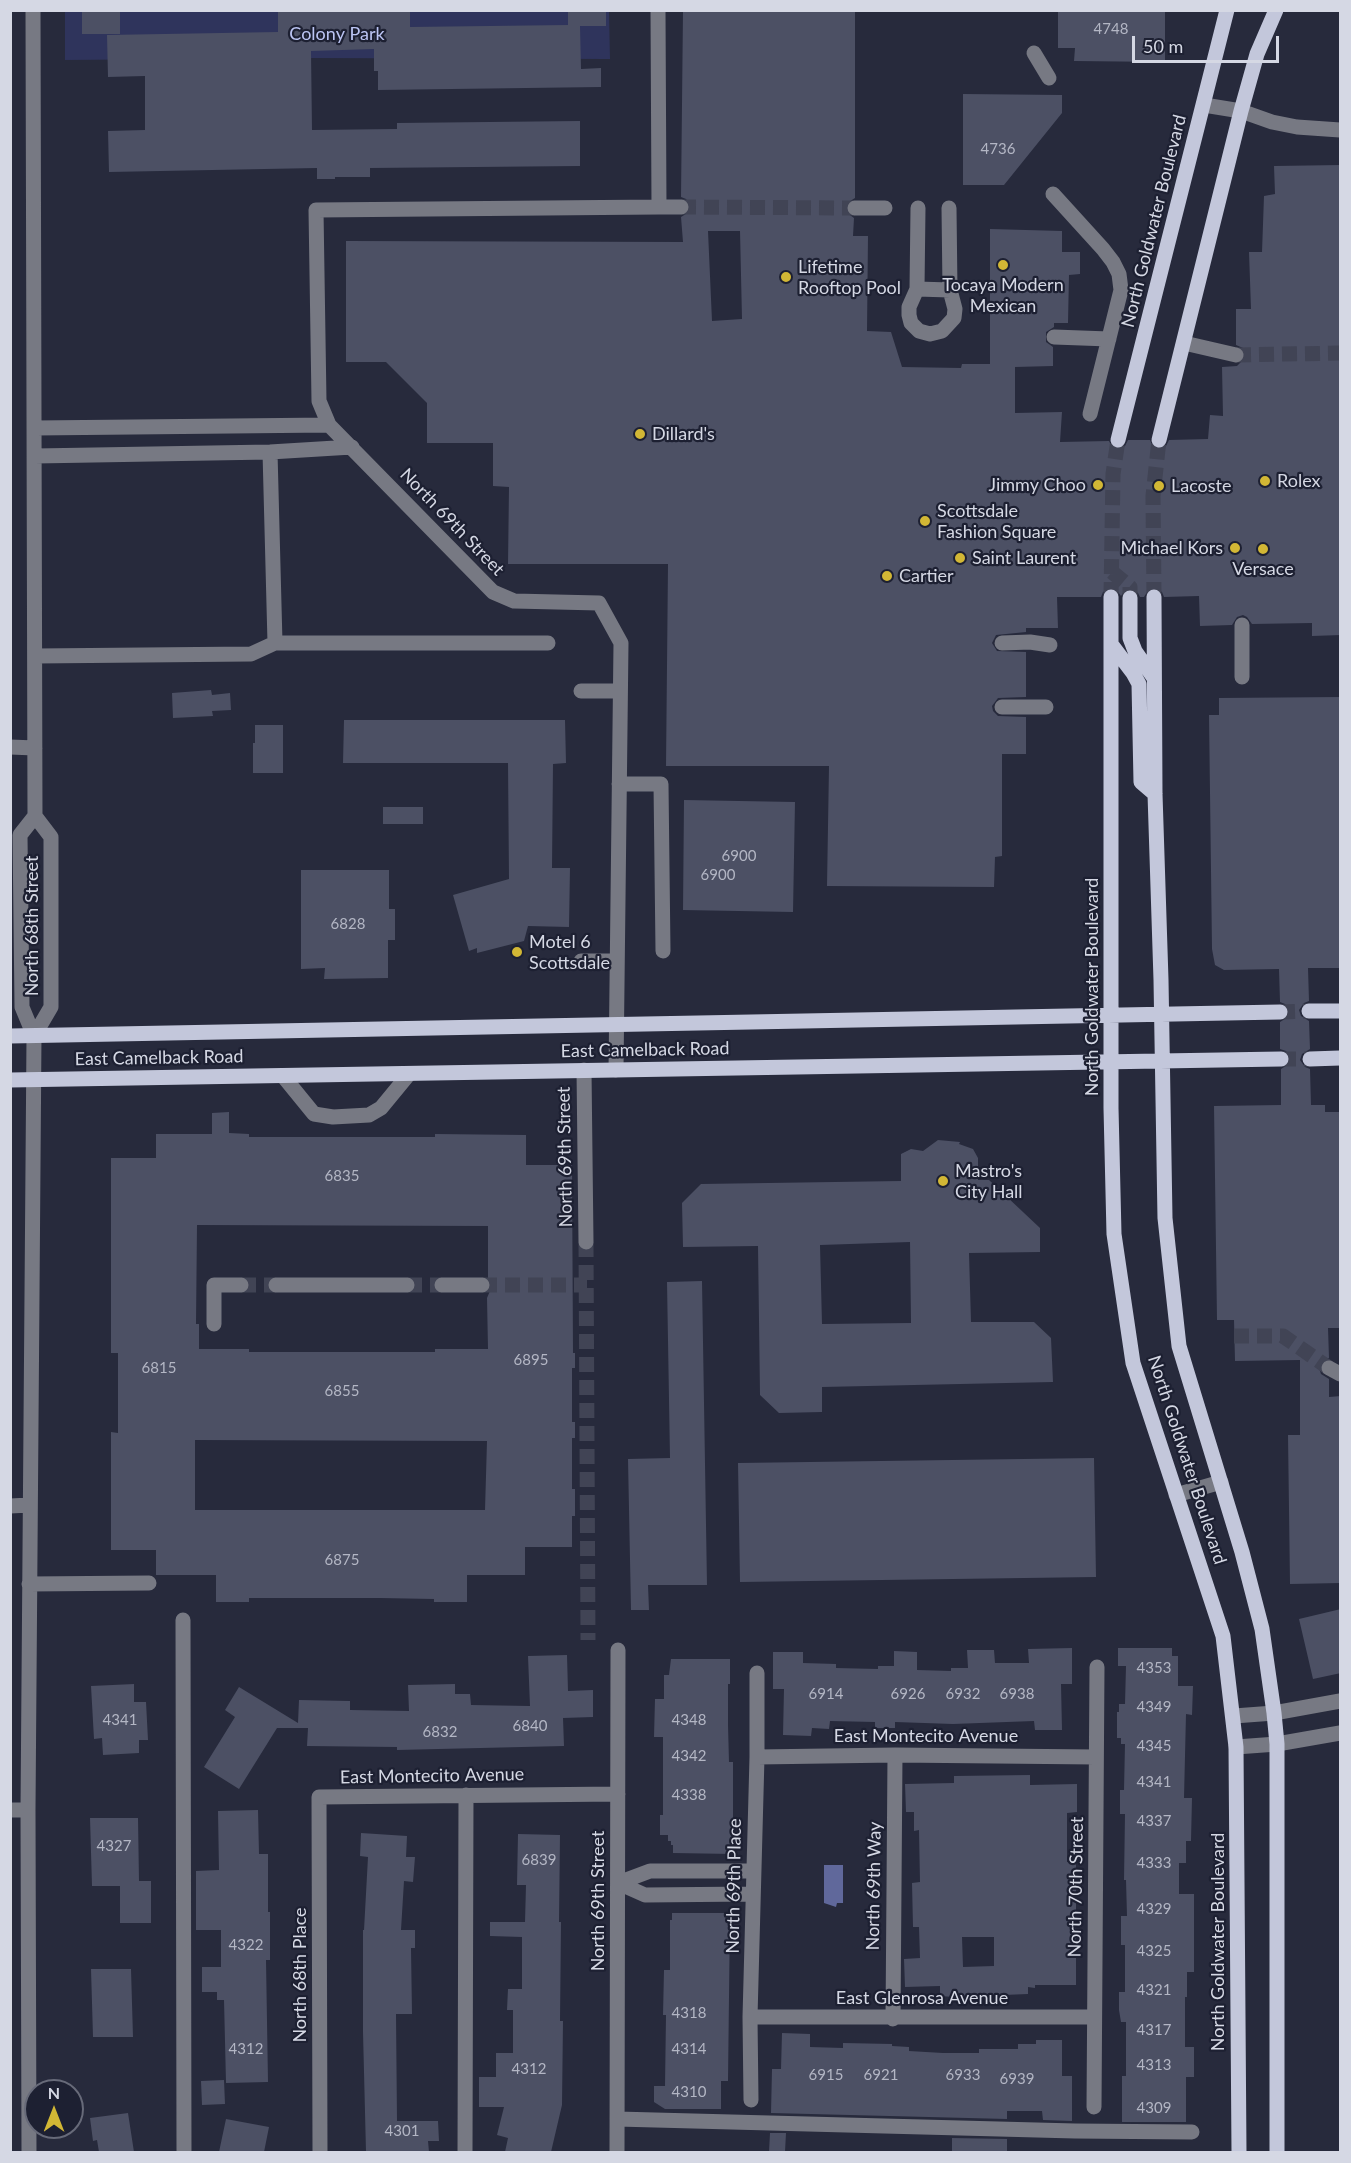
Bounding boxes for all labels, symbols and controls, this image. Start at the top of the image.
house number: 4748 [1094,20,1128,38]
park label: Colony Park [289,23,385,45]
scale bar [1135,24,1282,62]
text: 50 m [1143,35,1183,57]
street label: North Goldwater Boulevard [1117,112,1191,330]
house number: 4736 [981,140,1015,158]
place label: Lifetime Rooftop Pool [798,256,901,298]
marker: Tocaya Modern Mexican [996,258,1010,272]
marker: Lifetime Rooftop Pool [779,270,793,284]
place label: Tocaya Modern Mexican [942,274,1064,316]
place label: Dillard's [652,423,715,445]
marker: Dillard's [633,427,647,441]
street label: North 69th Street [395,464,509,580]
place label: Rolex [1277,470,1320,492]
place label: Jimmy Choo [988,474,1086,496]
marker: Rolex [1258,474,1272,488]
place label: Lacoste [1171,475,1232,497]
marker: Jimmy Choo [1091,478,1105,492]
marker: Lacoste [1152,479,1166,493]
place label: Scottsdale Fashion Square [937,500,1056,542]
marker: Scottsdale Fashion Square [918,514,932,528]
place label: Michael Kors [1120,537,1223,559]
marker: Michael Kors [1228,541,1242,555]
marker: Versace [1256,542,1270,556]
place label: Saint Laurent [972,547,1076,569]
marker: Saint Laurent [953,551,967,565]
place label: Versace [1232,558,1294,580]
place label: Cartier [899,565,954,587]
marker: Cartier [880,569,894,583]
house number: 6900 [722,847,756,865]
street label: North 68th Street [21,856,43,996]
house number: 6900 [701,866,735,884]
street label: North Goldwater Boulevard [1081,878,1103,1096]
house number: 6828 [331,915,365,933]
place label: Motel 6 Scottsdale [529,931,610,974]
marker: Motel 6 Scottsdale [510,945,524,959]
street label: East Camelback Road [560,1038,730,1062]
street label: East Camelback Road [74,1046,244,1070]
street label: North 69th Street [553,1086,577,1228]
place label: Mastro's City Hall [955,1160,1023,1202]
house number: 6835 [325,1167,359,1185]
marker: Mastro's City Hall [936,1174,950,1188]
house number: 6895 [514,1351,548,1369]
street label: North Goldwater Boulevard [1143,1353,1231,1567]
house number: 6815 [142,1359,176,1377]
house number: 6855 [325,1382,359,1400]
house number: 6875 [325,1551,359,1569]
house number: 4353 [1137,1659,1171,1677]
house number: 6914 [809,1685,843,1703]
house number: 6926 [891,1685,925,1703]
house number: 6932 [946,1685,980,1703]
house number: 6938 [1000,1685,1034,1703]
house number: 4349 [1137,1698,1171,1716]
house number: 4341 [103,1711,137,1729]
house number: 4348 [672,1711,706,1729]
house number: 6840 [513,1717,547,1735]
house number: 6832 [423,1723,457,1741]
street label: East Montecito Avenue [834,1725,1018,1747]
house number: 4345 [1137,1737,1171,1755]
house number: 4342 [672,1747,706,1765]
street label: East Montecito Avenue [340,1764,524,1788]
house number: 4341 [1137,1773,1171,1791]
house number: 4338 [672,1786,706,1804]
house number: 4337 [1137,1812,1171,1830]
street label: North 70th Street [1064,1816,1088,1958]
street label: North 69th Place [722,1818,746,1954]
street label: North 69th Way [862,1821,886,1951]
street label: North 69th Street [587,1831,609,1971]
street label: North Goldwater Boulevard [1207,1833,1229,2051]
house number: 4327 [97,1837,131,1855]
house number: 6839 [522,1851,556,1869]
house number: 4333 [1137,1854,1171,1872]
house number: 4329 [1137,1900,1171,1918]
street label: North 68th Place [289,1907,311,2043]
house number: 4322 [229,1936,263,1954]
house number: 4325 [1137,1942,1171,1960]
house number: 4321 [1137,1981,1171,1999]
street label: East Glenrosa Avenue [836,1987,1008,2009]
house number: 4318 [672,2004,706,2022]
house number: 4317 [1137,2021,1171,2039]
house number: 4312 [229,2040,263,2058]
house number: 4314 [672,2040,706,2058]
house number: 4313 [1137,2056,1171,2074]
house number: 4312 [512,2060,546,2078]
house number: 6915 [809,2066,843,2084]
house number: 6921 [864,2066,898,2084]
house number: 6933 [946,2066,980,2084]
house number: 6939 [1000,2070,1034,2088]
north arrow [24,2079,84,2139]
text: N [48,2083,60,2102]
house number: 4310 [672,2083,706,2101]
house number: 4309 [1137,2099,1171,2117]
house number: 4301 [385,2122,419,2140]

